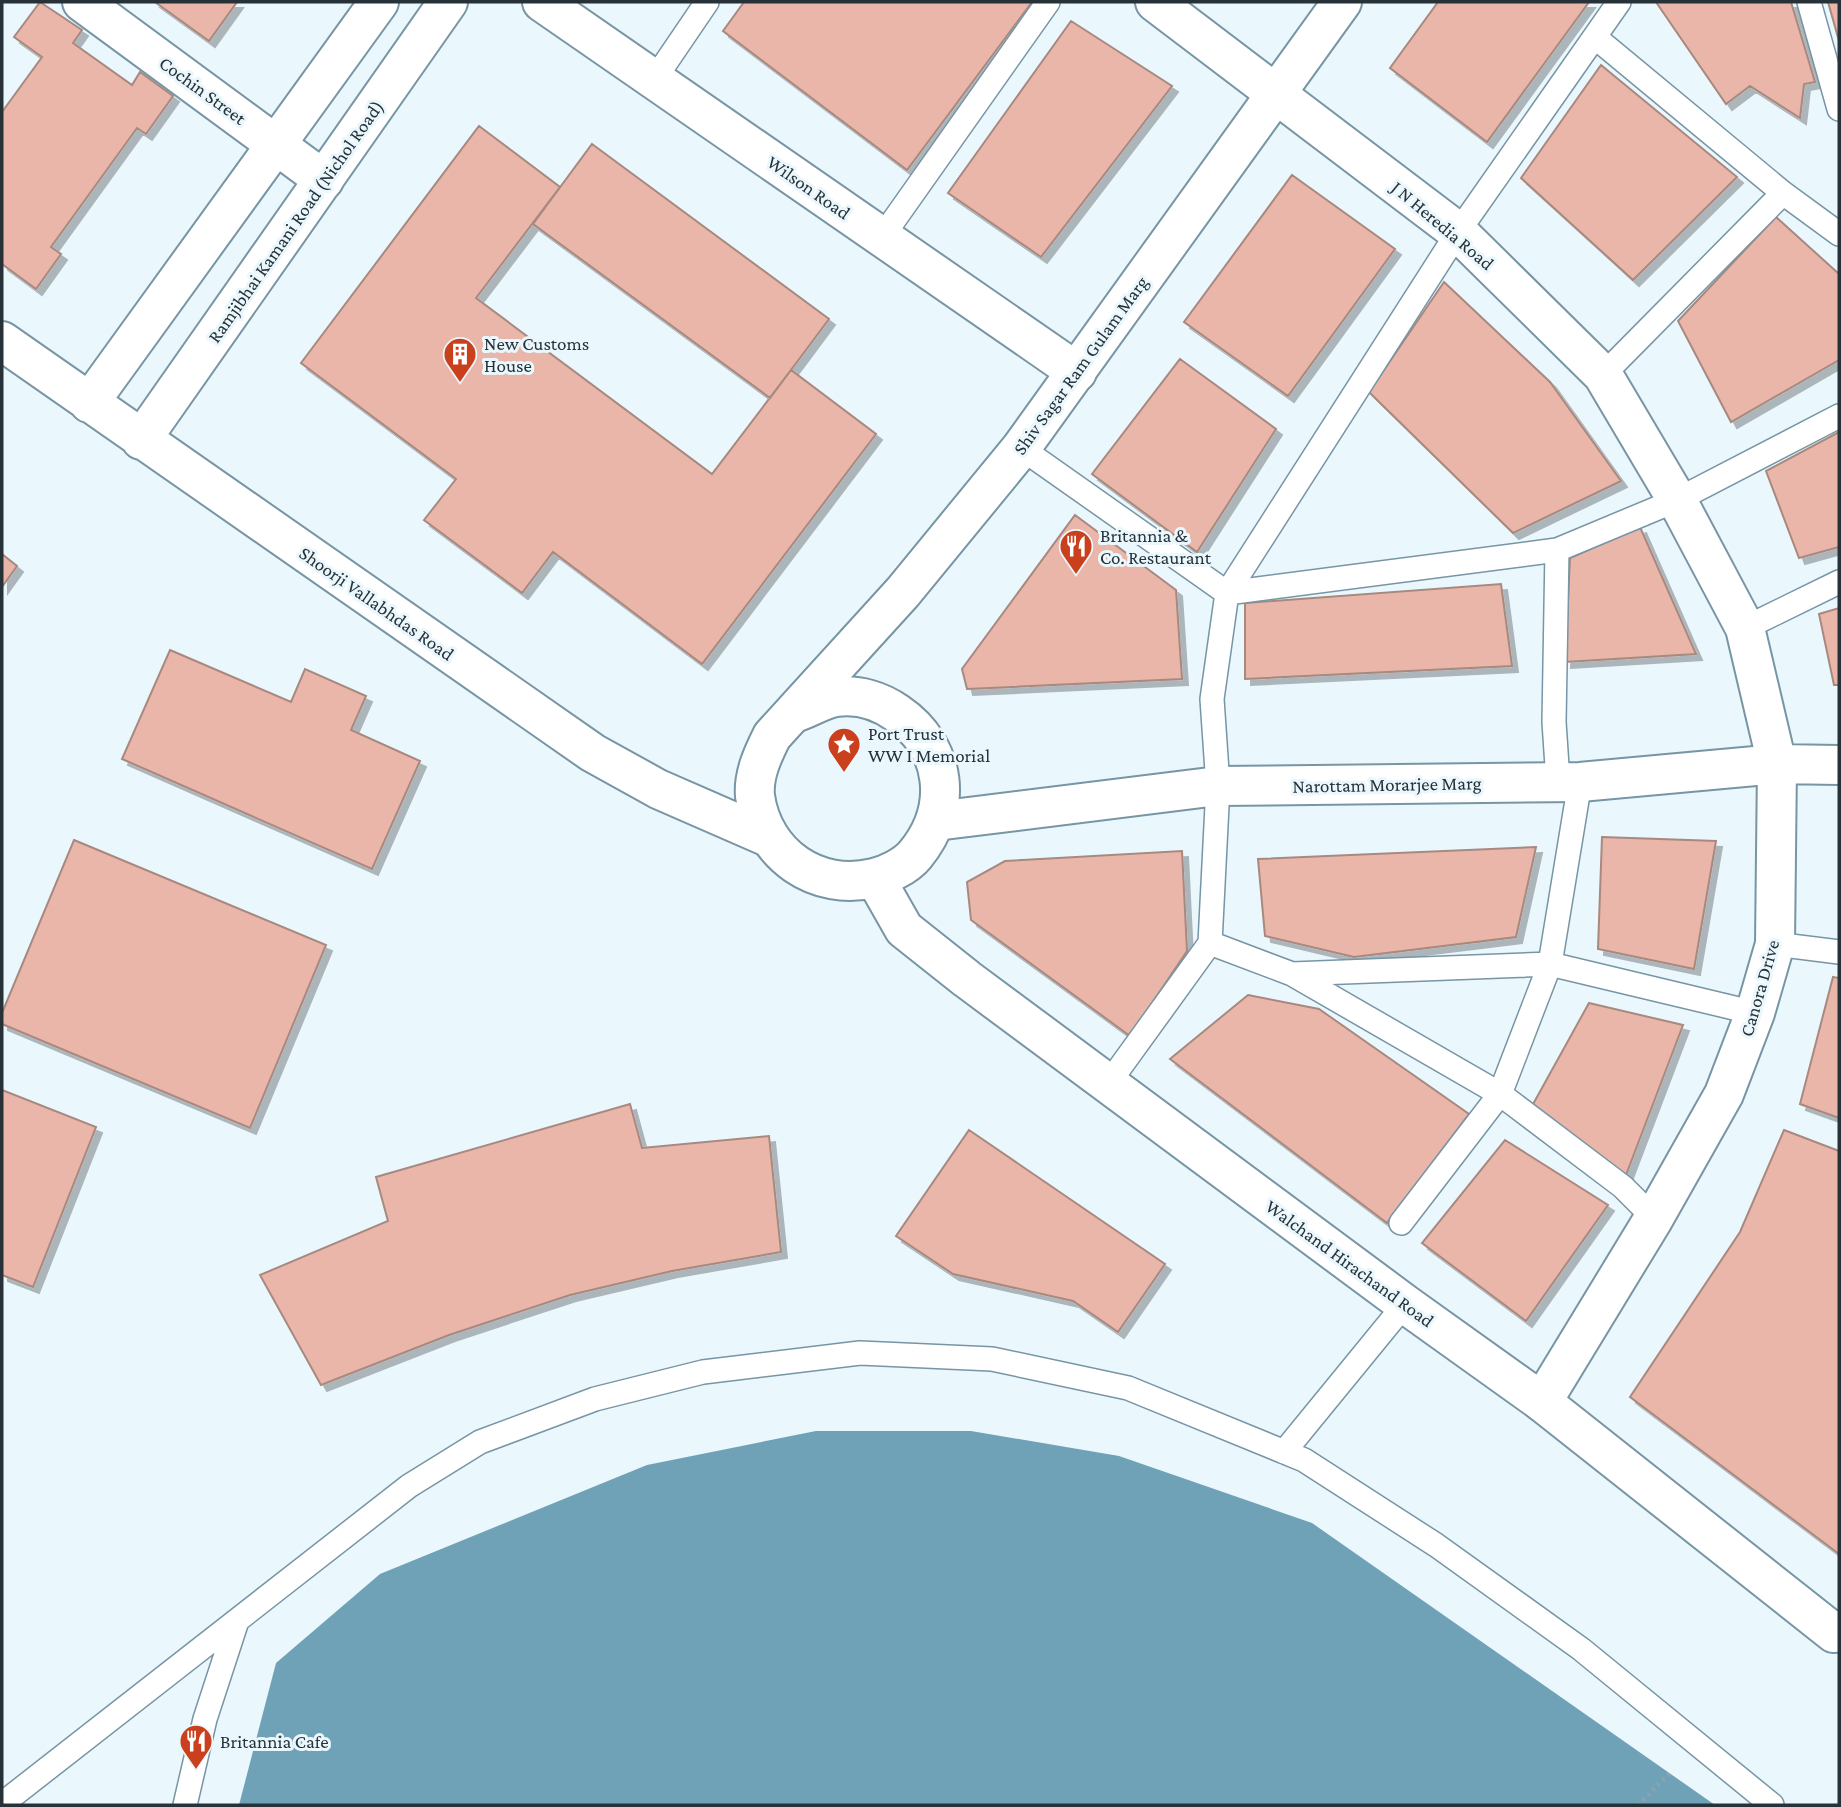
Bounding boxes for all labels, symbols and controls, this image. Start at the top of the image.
street label: Cochin Street [155,52,251,129]
street label: Ramjibhai Kamani Road (Nichol Road) [203,96,388,347]
street label: Wilson Road [763,151,854,224]
street label: J N Heredia Road [1386,175,1498,274]
street label: Shiv Sagar Ram Gulam Marg [1009,272,1152,459]
place label: New Customs House [484,333,589,376]
building icon: New Customs House [441,335,479,384]
place label: Britannia & Co. Restaurant [1100,525,1212,568]
restaurant icon: Britannia & Co. Restaurant [1057,527,1095,576]
street label: Shoorji Vallabhdas Road [295,542,458,666]
place label: Port Trust WW I Memorial [868,723,990,766]
place icon: Port Trust WW I Memorial [825,725,863,774]
street label: Narottam Morarjee Marg [1292,772,1482,798]
street label: Canora Drive [1736,937,1783,1039]
street label: Walchand Hirachand Road [1262,1195,1438,1331]
restaurant icon: Britannia Cafe [177,1722,215,1771]
place label: Britannia Cafe [220,1731,329,1752]

